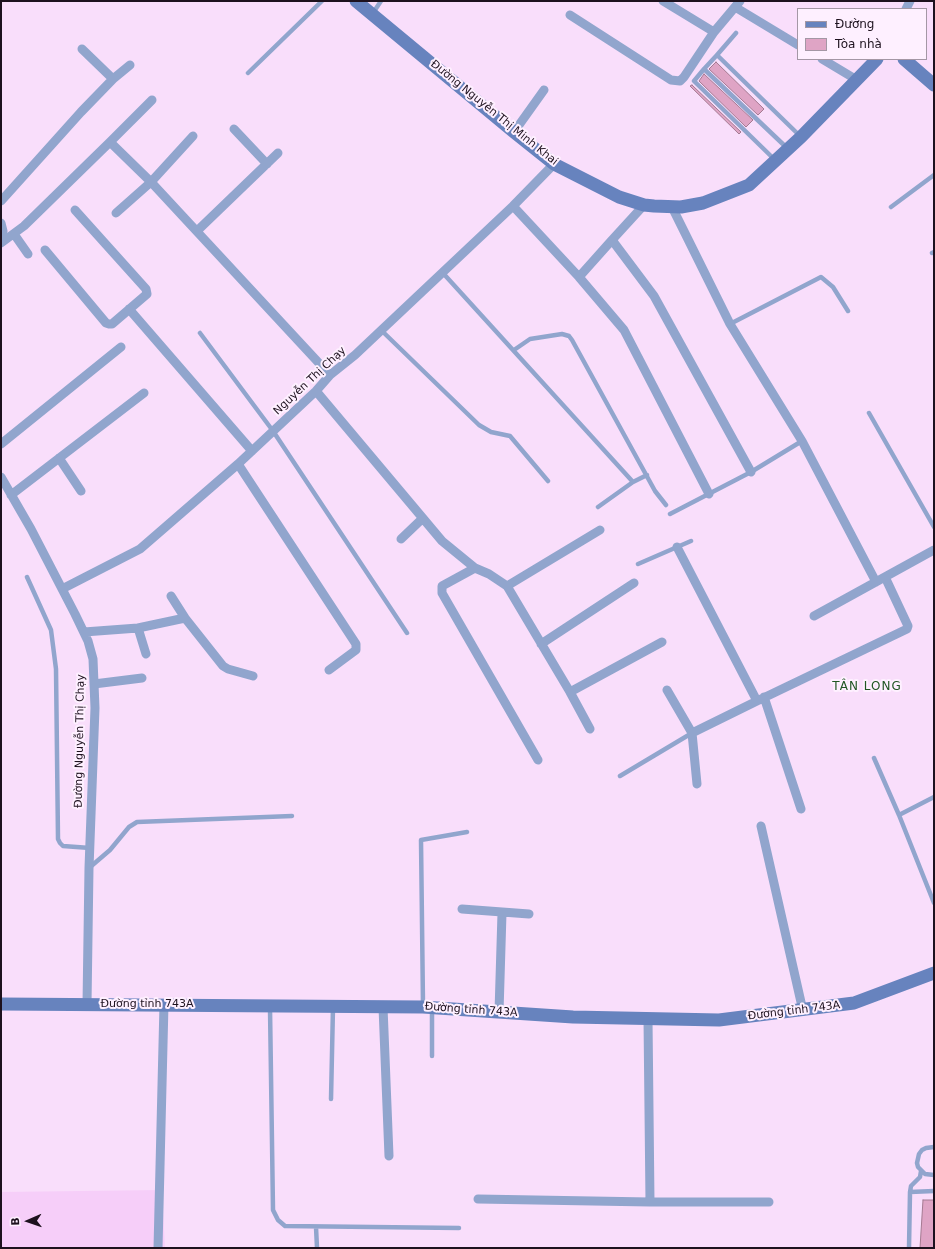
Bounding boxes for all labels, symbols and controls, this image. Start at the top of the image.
legend [797,8,927,60]
text: Đường [835,17,874,31]
text: Tòa nhà [835,37,882,51]
street label: Đường Nguyễn Thị Minh Khai [428,58,560,168]
street label: Nguyễn Thị Chạy [271,344,349,418]
street label: Đường Nguyễn Thị Chạy [72,674,88,808]
district label: TÂN LONG [832,680,902,694]
street label: Đường tỉnh 743A [100,997,194,1011]
street label: Đường tỉnh 743A [747,999,841,1023]
street label: Đường tỉnh 743A [424,1000,518,1020]
north arrow [8,1201,48,1241]
text: B [9,1217,22,1226]

